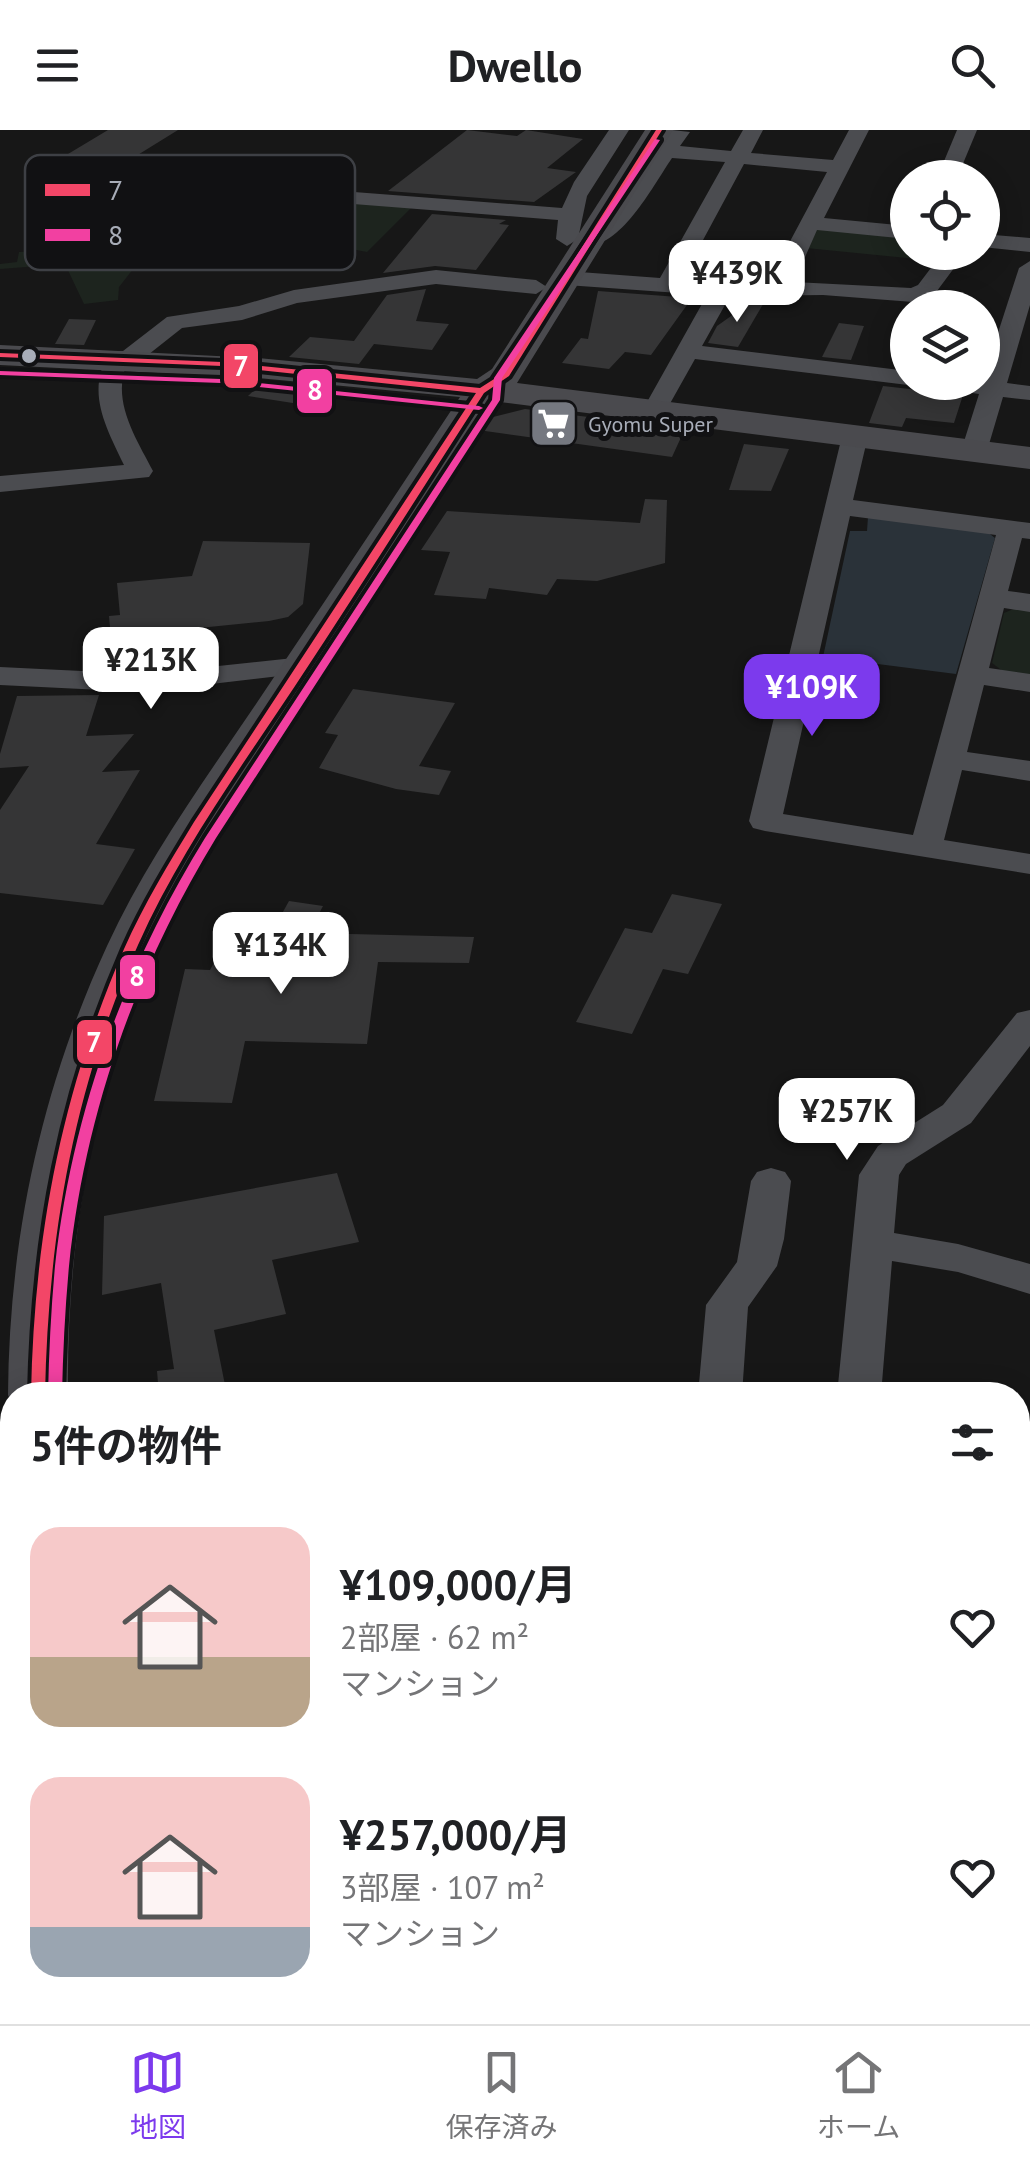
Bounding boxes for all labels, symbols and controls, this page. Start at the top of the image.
text: Dwello [448,36,582,94]
icon: menu [30,38,85,93]
icon: search [945,38,1000,93]
legend [25,155,355,270]
map controls [890,160,1000,400]
button: locate [890,160,1000,270]
text: 7 [108,171,123,208]
text: 8 [108,216,123,253]
pin: ¥439K [667,240,807,325]
text: ¥439K [691,251,783,293]
button: layers [890,290,1000,400]
line badge: 7 [222,342,260,390]
unlabelled marker [19,346,39,366]
text: 7 [233,347,249,384]
line badge: 8 [295,367,334,415]
text: 8 [307,371,323,408]
supermarket icon: Gyomu Super [527,398,579,450]
place label: Gyomu Super [588,410,713,438]
pin: ¥213K [81,627,221,712]
text: ¥213K [105,638,197,680]
pin: ¥109K [742,654,882,739]
text: ¥109K [766,665,858,707]
pin: ¥134K [211,912,351,997]
text: ¥134K [235,923,327,965]
line badge: 8 [118,953,157,1001]
text: 8 [129,957,145,994]
line badge: 7 [75,1018,114,1066]
text: 7 [86,1023,102,1060]
pin: ¥257K [777,1078,917,1163]
text: ¥257K [801,1089,893,1131]
icon: filters [945,1415,1000,1470]
text: 5件の物件 [30,1418,222,1473]
text: ¥109,000/月 [340,1557,576,1612]
icon: home [110,1567,230,1687]
icon: heart [945,1600,1000,1655]
text: 2部屋 · 62 m² [340,1616,529,1658]
text: マンション [340,1662,500,1704]
text: ¥257,000/月 [340,1807,571,1862]
icon: home [110,1817,230,1937]
icon: heart [945,1850,1000,1905]
text: 3部屋 · 107 m² [340,1866,545,1908]
text: マンション [340,1912,500,1954]
tab: 地図 [130,2045,186,2145]
tab: 保存済み [445,2045,557,2145]
tab: ホーム [817,2045,900,2145]

